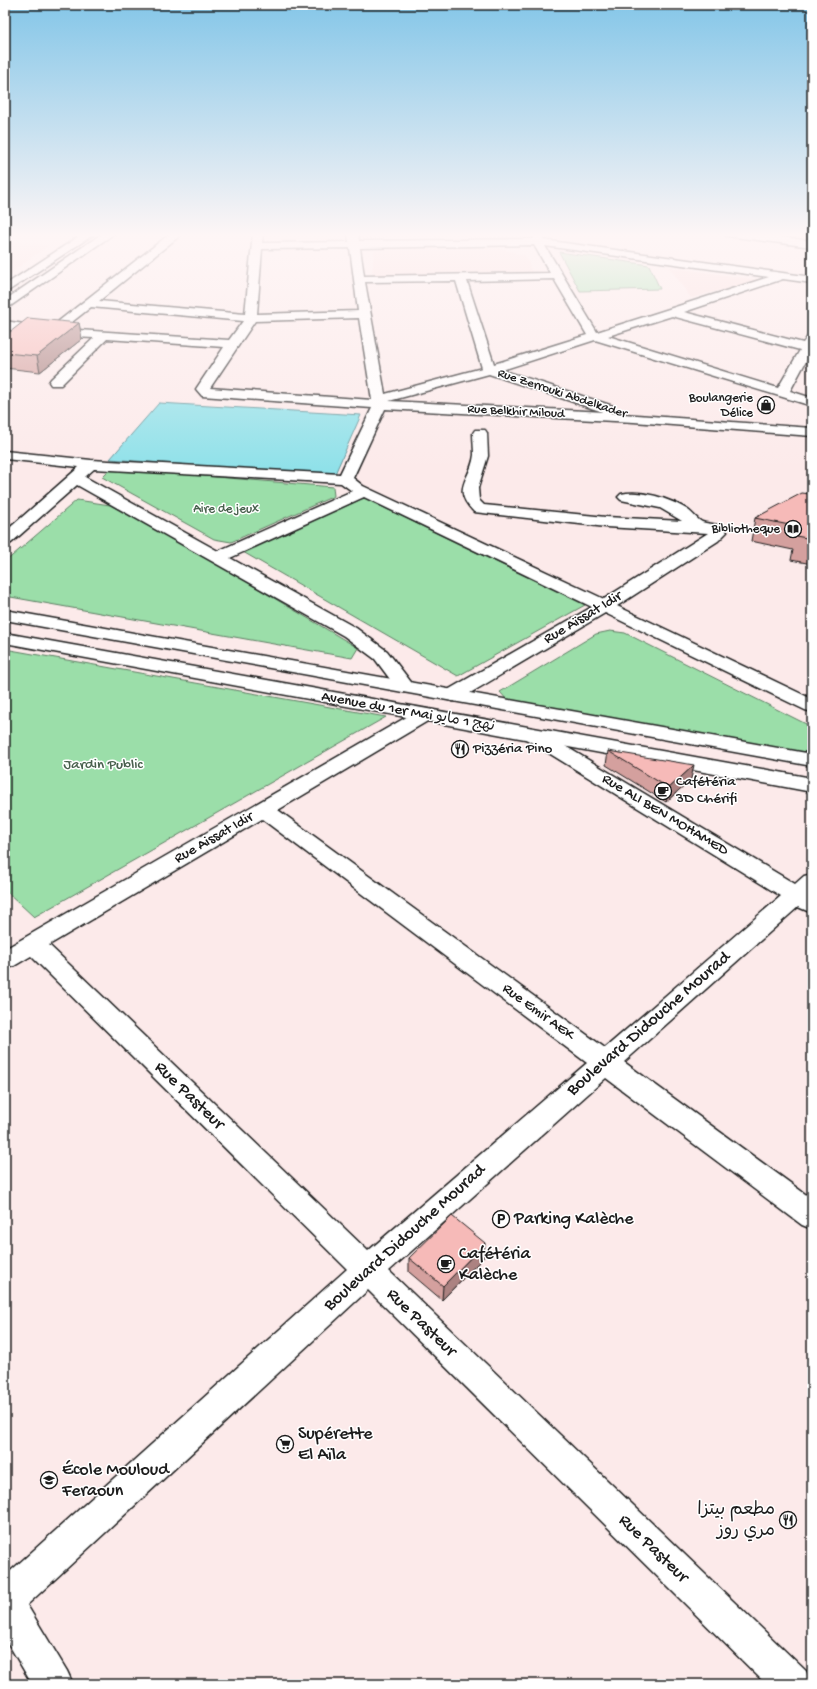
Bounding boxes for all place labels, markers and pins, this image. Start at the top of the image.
place label: Boulangerie Délice [688,391,753,421]
shop icon: Boulangerie Délice [756,395,776,415]
library icon: Bibliotheque [783,519,803,539]
place label: Bibliotheque [711,522,780,537]
restaurant icon: Pizzéria Pino [450,739,470,759]
place label: Pizzéria Pino [472,740,553,758]
place label: Cafétéria 3D Chérifi [675,773,738,808]
cafe icon: Cafétéria 3D Chérifi [653,781,673,801]
parking icon: Parking Kalèche [491,1209,511,1229]
place label: Parking Kalèche [513,1209,634,1230]
place label: Cafétéria Kalèche [459,1244,531,1286]
cafe icon: Cafétéria Kalèche [436,1254,456,1274]
place label: Supérette El Aïla [298,1424,373,1466]
supermarket icon: Supérette El Aïla [275,1434,295,1454]
place label: École Mouloud Feraoun [61,1460,170,1502]
school or university icon: École Mouloud Feraoun [39,1470,59,1490]
place label: مطعم بيتزا مري روز [697,1500,775,1542]
restaurant icon: مطعم بيتزا مري روز [778,1510,798,1530]

